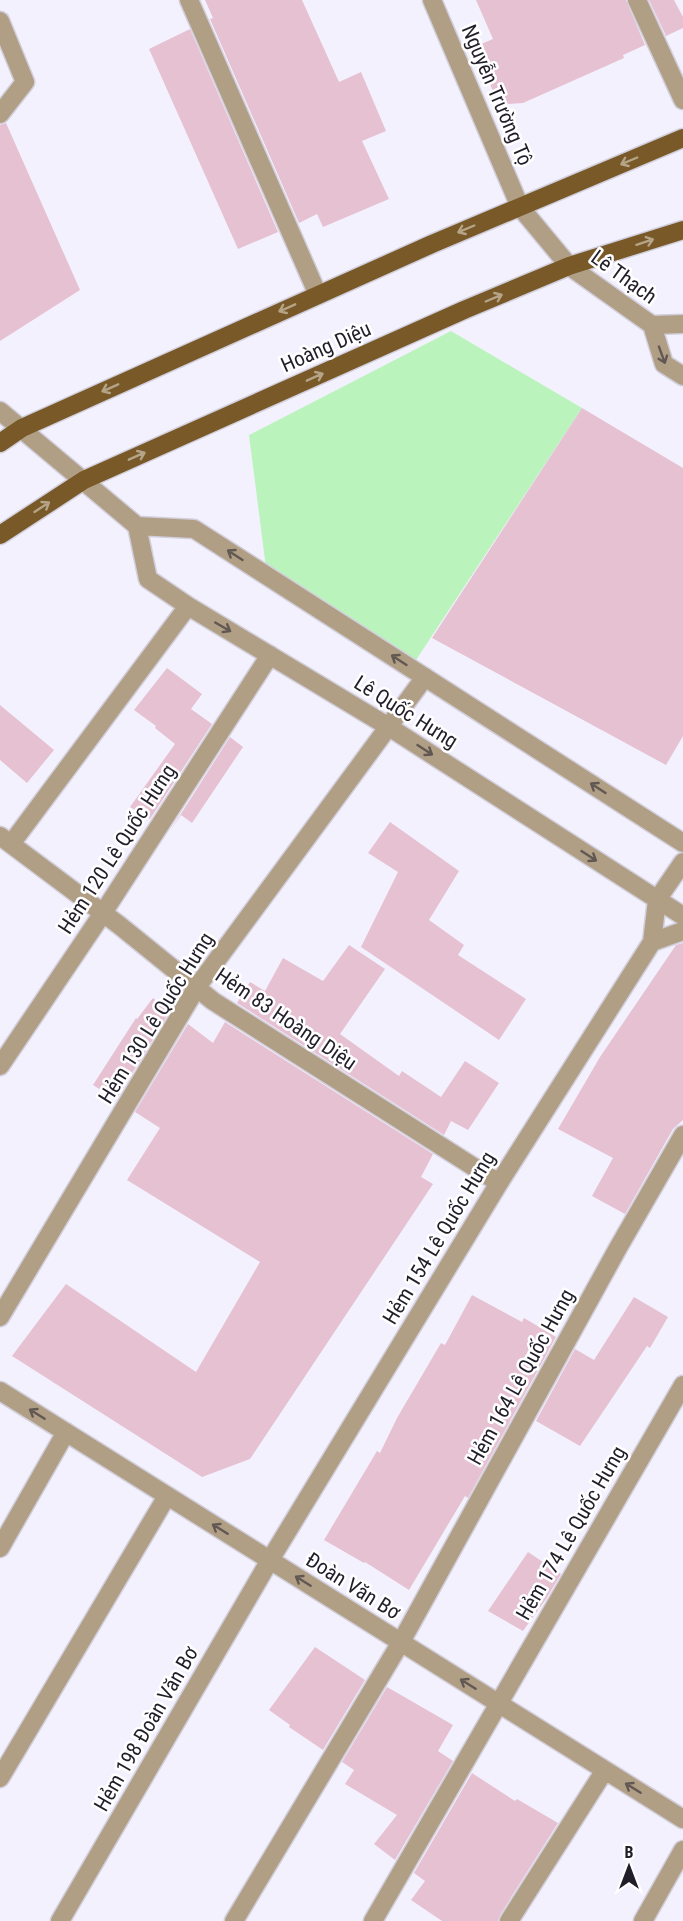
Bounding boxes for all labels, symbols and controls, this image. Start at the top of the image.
street label: Nguyễn Trường Tộ [457,21,537,169]
one-way arrow [621,156,639,167]
one-way arrow [457,224,475,235]
one-way arrow [635,236,654,247]
street label: Lê Thạch [587,245,661,309]
one-way arrow [484,292,502,303]
one-way arrow [279,303,297,315]
street label: Hoàng Diệu [277,317,375,377]
one-way arrow [657,345,668,364]
one-way arrow [306,370,324,382]
one-way arrow [101,383,119,395]
one-way arrow [128,450,146,461]
one-way arrow [33,501,49,513]
one-way arrow [227,549,244,561]
one-way arrow [214,621,231,633]
one-way arrow [391,654,408,666]
street label: Lê Quốc Hưng [350,671,462,753]
one-way arrow [416,744,433,756]
street label: Hẻm 120 Lê Quốc Hưng [53,760,181,938]
one-way arrow [590,782,607,795]
one-way arrow [580,850,597,862]
street label: Hẻm 130 Lê Quốc Hưng [94,928,218,1108]
street label: Hẻm 83 Hoàng Diệu [211,963,361,1075]
street label: Hẻm 154 Lê Quốc Hưng [378,1147,500,1329]
street label: Hẻm 164 Lê Quốc Hưng [463,1285,579,1469]
one-way arrow [29,1408,46,1420]
street label: Hẻm 174 Lê Quốc Hưng [511,1442,631,1624]
one-way arrow [212,1523,229,1535]
street label: Đoàn Văn Bơ [302,1548,405,1625]
one-way arrow [295,1574,312,1586]
street label: Hẻm 198 Đoàn Văn Bơ [89,1642,203,1815]
one-way arrow [460,1678,477,1690]
one-way arrow [625,1781,642,1794]
north arrow [599,1837,659,1897]
text: B [625,1843,634,1862]

